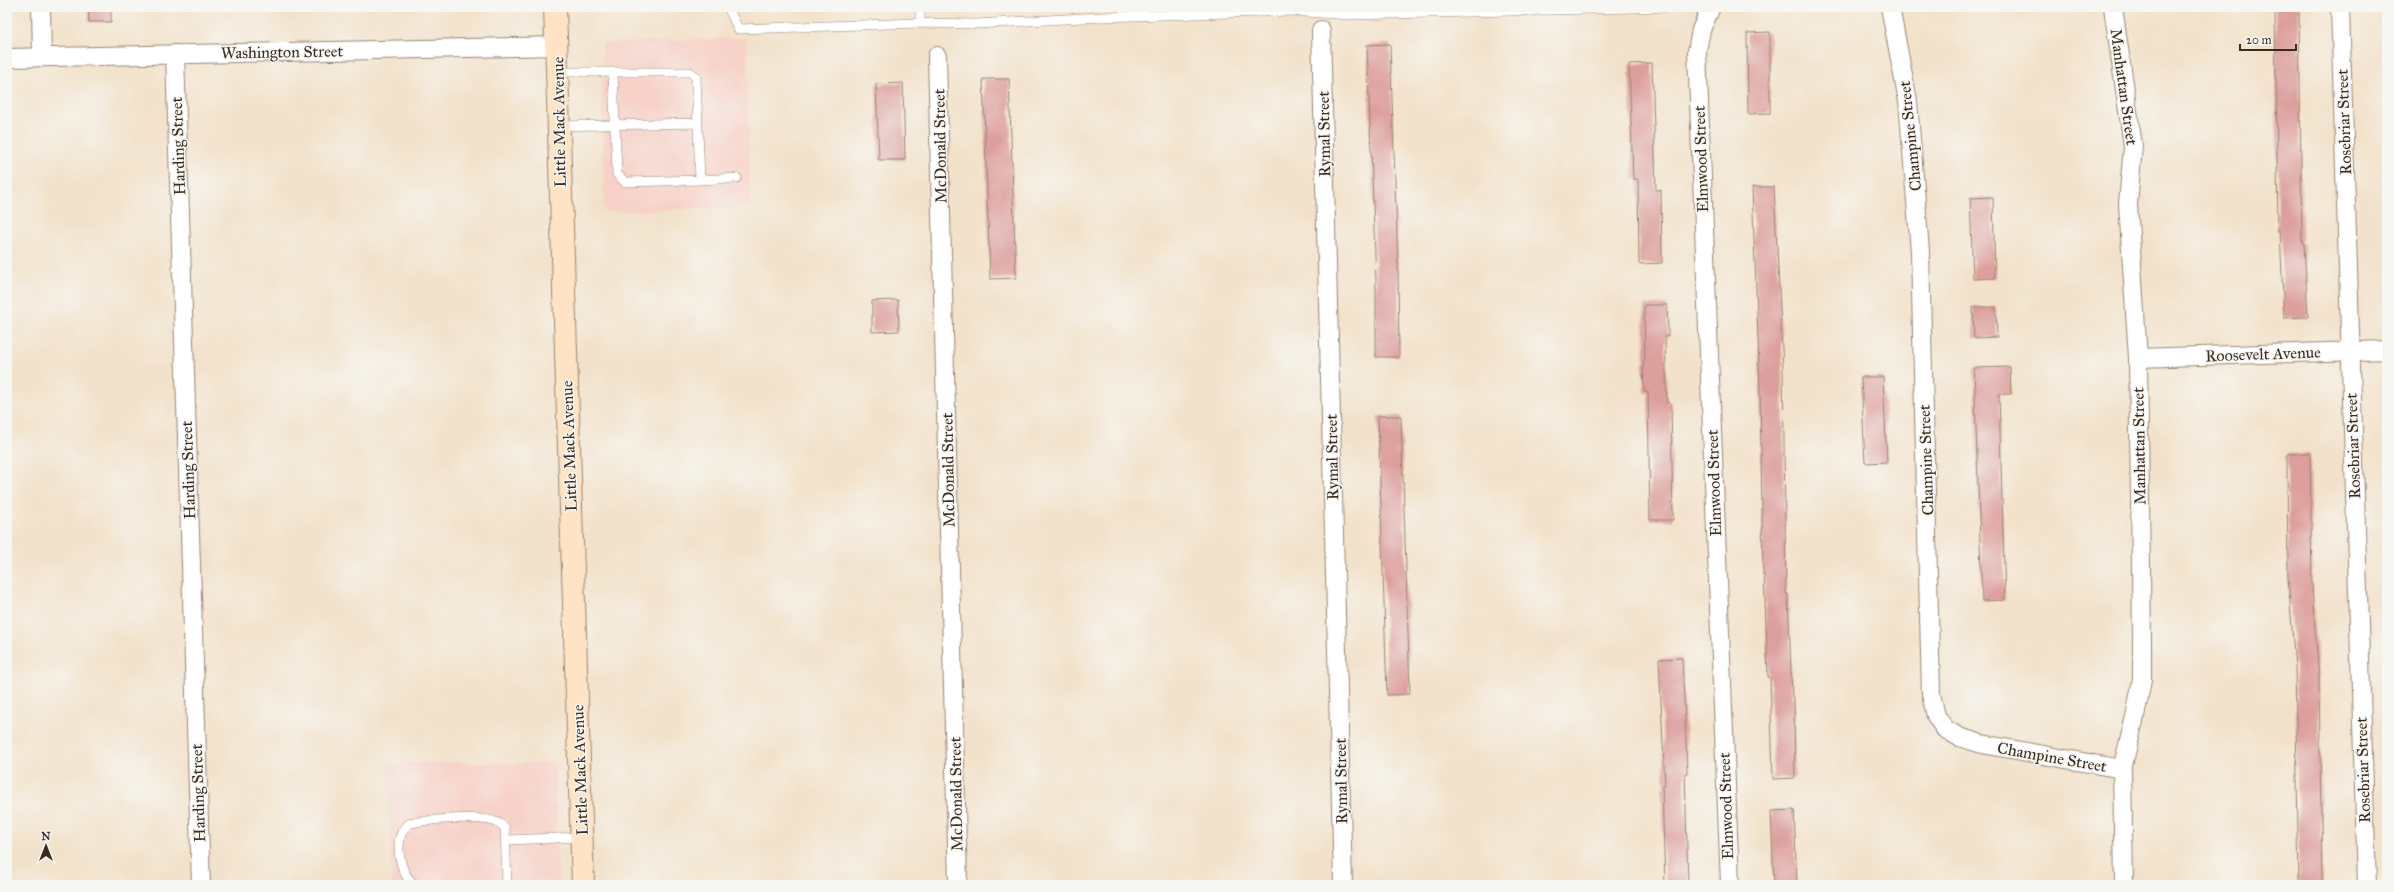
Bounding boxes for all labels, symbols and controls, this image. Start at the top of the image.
scale bar [2240,26,2296,52]
street label: Manhattan Street [2106,27,2142,147]
text: 20 m [2246,33,2272,47]
street label: Washington Street [221,41,344,64]
street label: Little Mack Avenue [548,56,570,188]
street label: Rosebriar Street [2333,68,2355,175]
street label: Champine Street [1895,80,1925,192]
street label: McDonald Street [929,88,950,204]
street label: Rymal Street [1314,90,1334,177]
street label: Harding Street [167,96,190,195]
street label: Elmwood Street [1690,105,1712,213]
street label: Roosevelt Avenue [2205,342,2321,366]
street label: Little Mack Avenue [557,380,581,512]
street label: Manhattan Street [2128,387,2150,505]
street label: Rosebriar Street [2342,392,2364,499]
street label: Champine Street [1915,404,1937,516]
street label: McDonald Street [937,412,958,528]
street label: Rymal Street [1322,413,1342,500]
street label: Harding Street [177,420,200,519]
street label: Elmwood Street [1703,429,1725,537]
street label: Little Mack Avenue [568,704,592,836]
street label: Rosebriar Street [2352,716,2374,823]
street label: McDonald Street [945,736,966,852]
street label: Rymal Street [1331,737,1351,824]
street label: Champine Street [1996,738,2109,776]
street label: Harding Street [187,743,210,842]
street label: Elmwood Street [1715,752,1737,860]
north arrow [26,826,66,866]
text: N [41,830,51,843]

